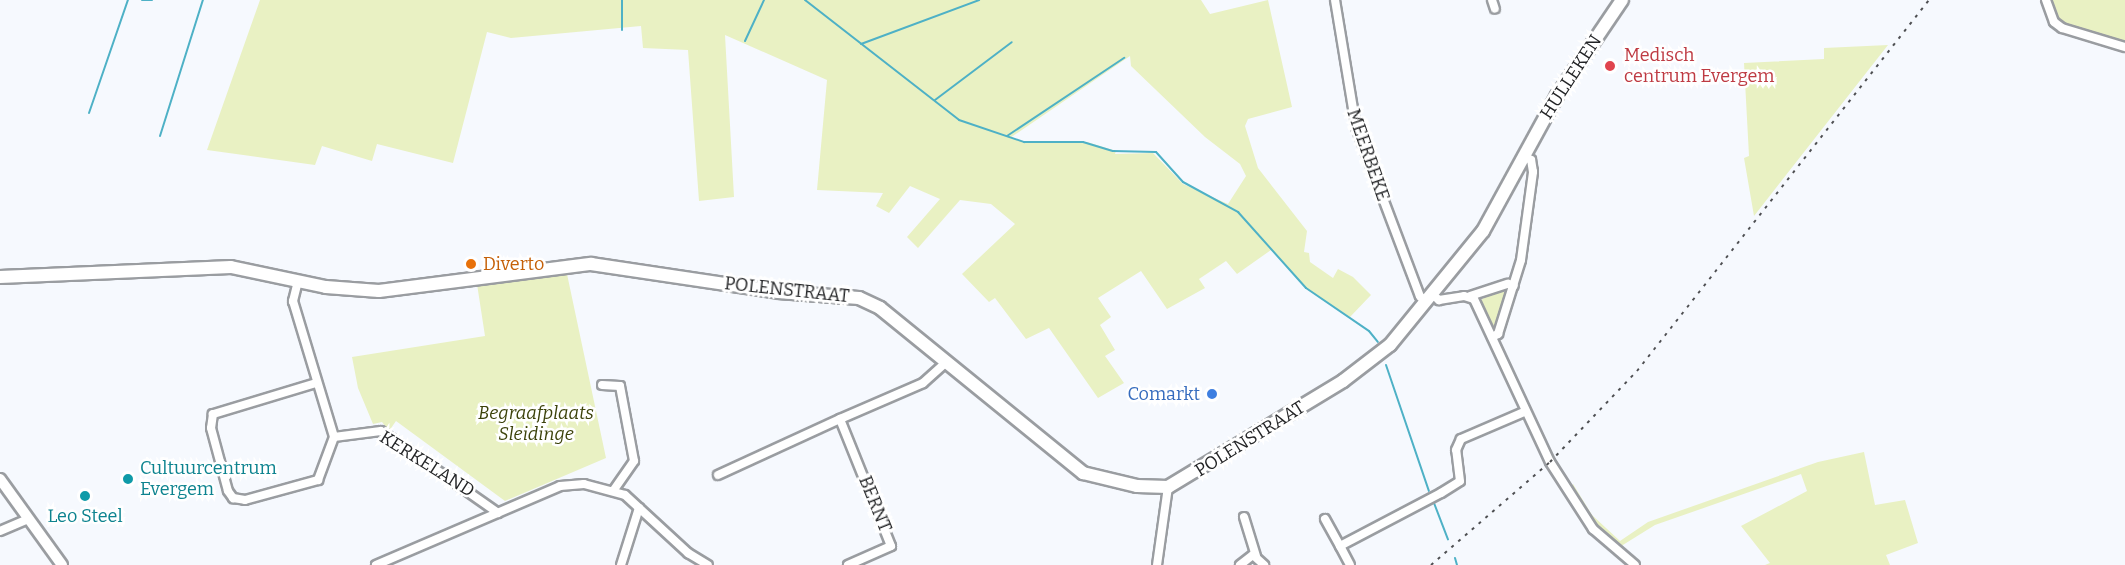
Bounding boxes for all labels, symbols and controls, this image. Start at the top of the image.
street label: HULLEKEN [1536,31,1606,123]
place label: Medisch centrum Evergem [1624,45,1774,88]
marker: Medisch centrum Evergem [1601,57,1619,75]
street label: MEERBEKE [1342,106,1394,204]
place label: Diverto [483,253,544,275]
marker: Diverto [464,257,478,271]
street label: POLENSTRAAT [723,273,851,307]
place label: Comarkt [1127,383,1200,405]
marker: Comarkt [1205,387,1219,401]
street label: POLENSTRAAT [1191,397,1309,481]
park label: Begraafplaats Sleidinge [478,403,594,446]
street label: KERKELAND [376,426,478,502]
place label: Cultuurcentrum Evergem [140,458,277,500]
marker: Cultuurcentrum Evergem [121,472,135,486]
street label: BERNT [854,473,896,535]
marker: Leo Steel [78,489,92,503]
place label: Leo Steel [47,505,123,527]

